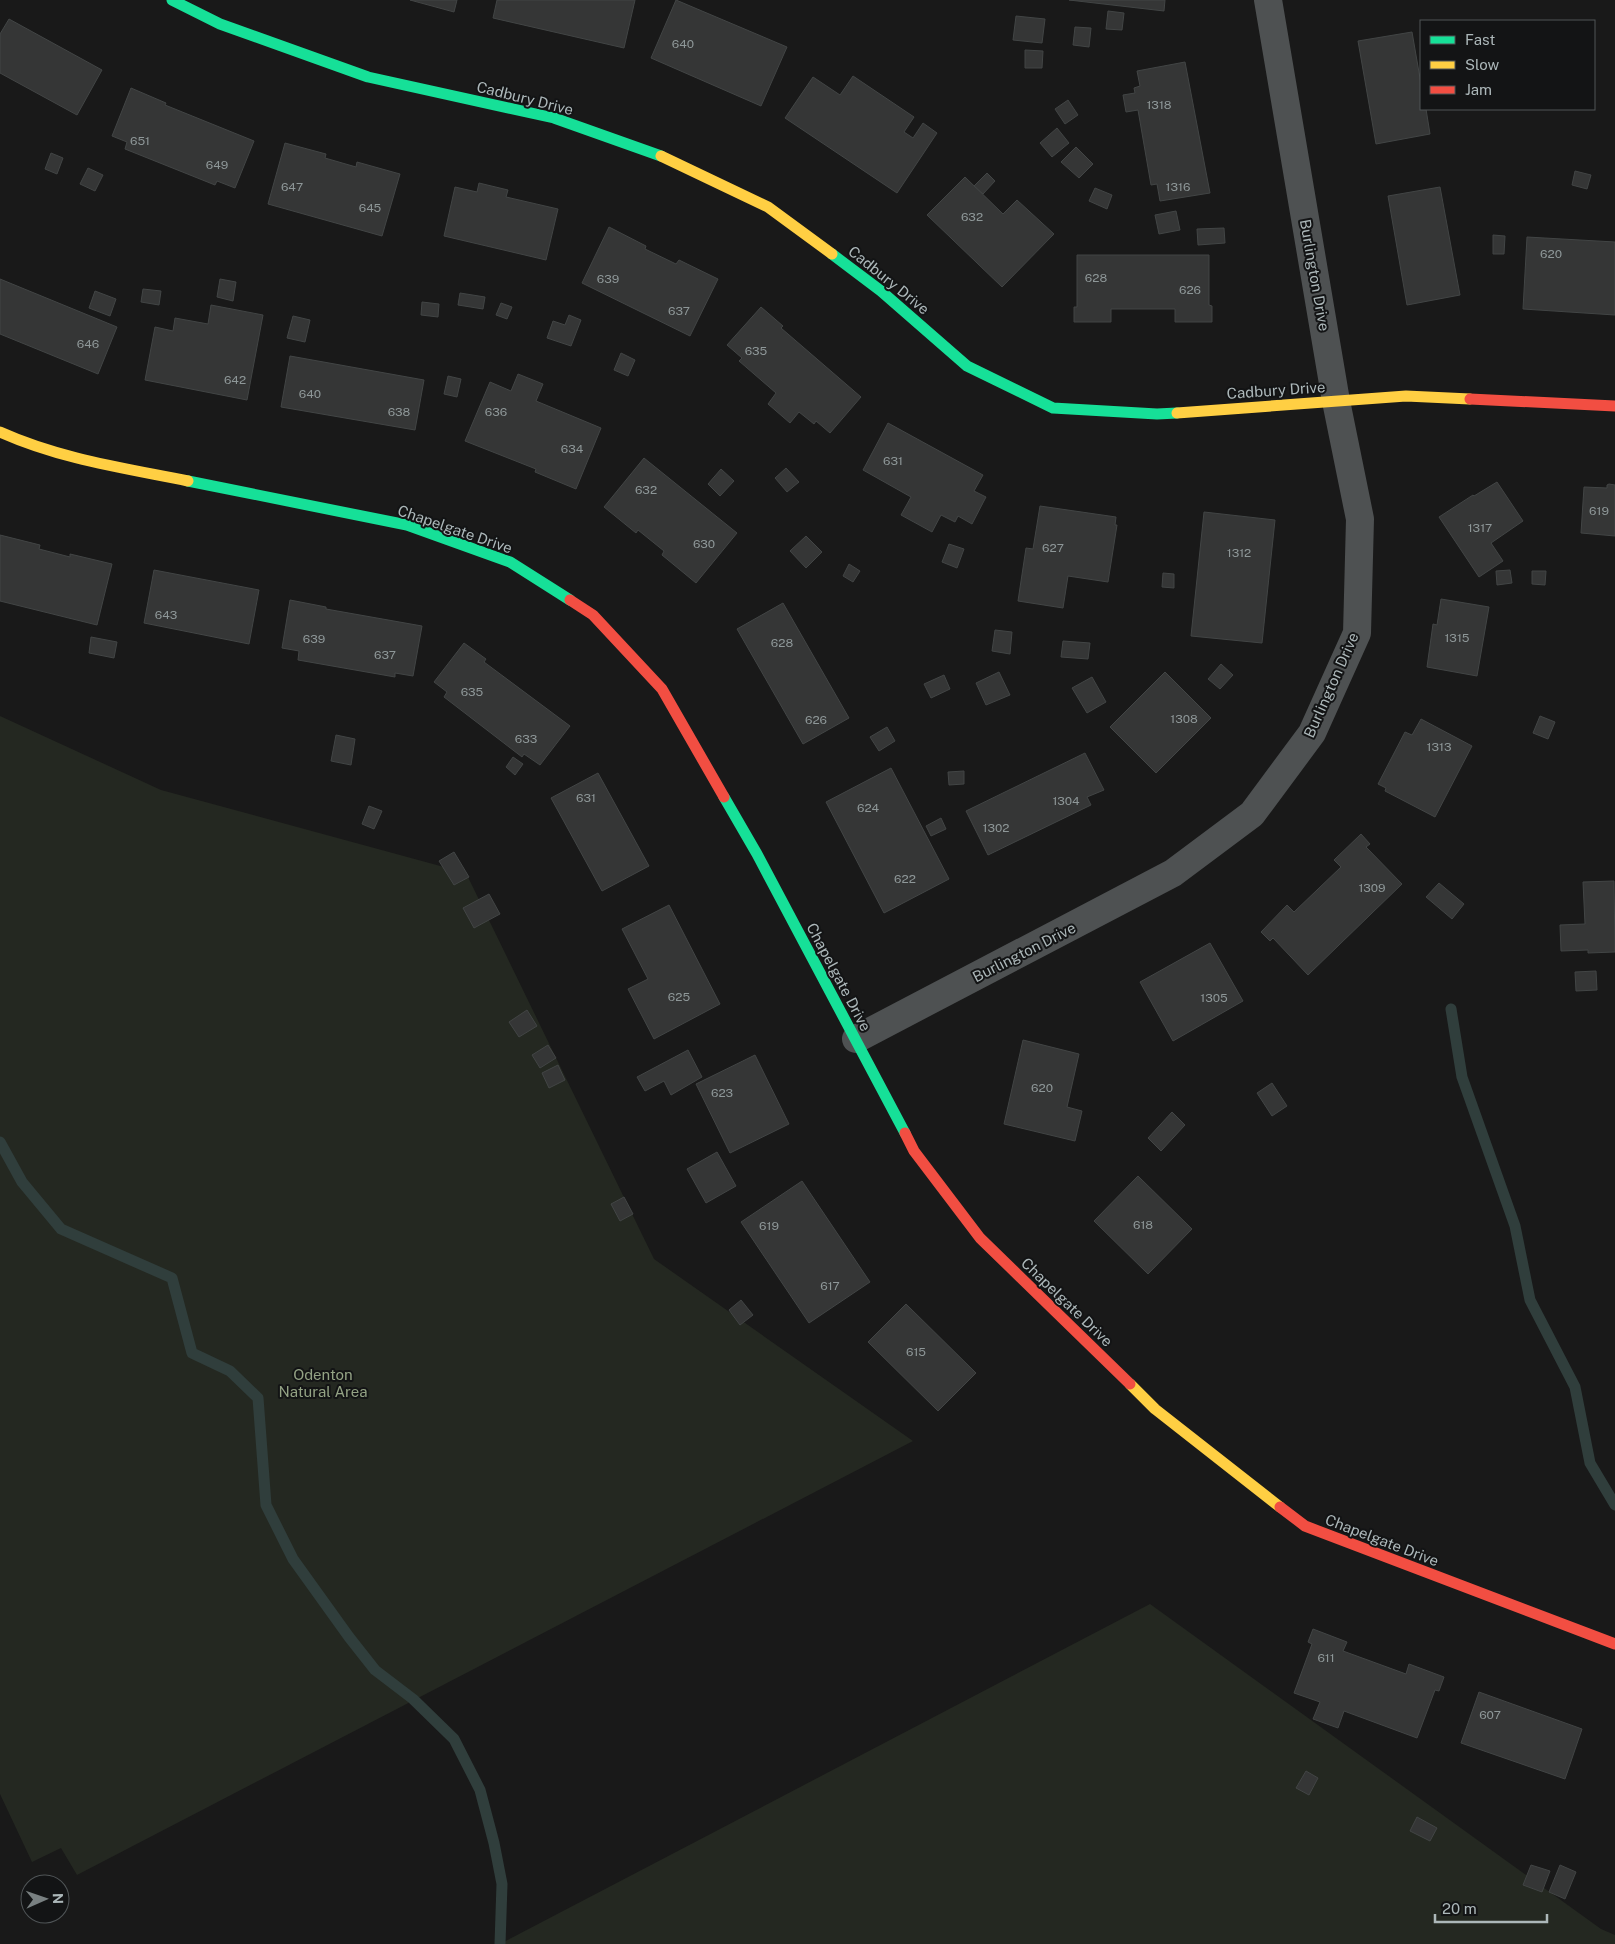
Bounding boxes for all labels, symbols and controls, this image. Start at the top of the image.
legend [1420,20,1595,110]
text: Fast [1465,31,1495,48]
house number: 640 [672,37,694,51]
text: Slow [1465,56,1500,73]
street label: Cadbury Drive [475,78,575,118]
text: Jam [1465,81,1492,98]
house number: 1318 [1146,98,1172,112]
house number: 651 [130,134,150,148]
house number: 649 [206,158,228,172]
house number: 647 [281,180,303,194]
house number: 1316 [1166,180,1190,194]
house number: 645 [359,201,382,215]
house number: 632 [961,210,983,224]
street label: Burlington Drive [1297,218,1333,332]
street label: Cadbury Drive [845,242,933,318]
house number: 620 [1540,247,1562,261]
house number: 628 [1085,271,1107,285]
house number: 639 [597,272,619,286]
house number: 626 [1179,283,1201,297]
house number: 637 [668,304,690,318]
house number: 646 [77,337,99,351]
house number: 635 [745,344,768,358]
house number: 642 [224,373,246,387]
street label: Cadbury Drive [1226,378,1326,402]
house number: 640 [299,387,321,401]
house number: 638 [388,405,411,419]
house number: 636 [485,405,507,419]
house number: 634 [561,442,584,456]
house number: 631 [883,454,903,468]
house number: 632 [635,483,657,497]
street label: Chapelgate Drive [395,501,515,557]
house number: 619 [1589,504,1609,518]
house number: 1317 [1468,521,1492,535]
house number: 630 [693,537,715,551]
house number: 627 [1042,541,1064,555]
house number: 1312 [1227,546,1251,560]
house number: 643 [155,608,177,622]
street label: Burlington Drive [1300,630,1362,740]
house number: 1315 [1444,631,1470,645]
house number: 639 [303,632,325,646]
house number: 628 [771,636,793,650]
house number: 637 [374,648,396,662]
house number: 635 [461,685,484,699]
house number: 1308 [1170,712,1198,726]
house number: 626 [805,713,827,727]
house number: 633 [515,732,537,746]
house number: 1313 [1427,740,1451,754]
house number: 631 [576,791,596,805]
house number: 1304 [1052,794,1080,808]
house number: 624 [857,801,880,815]
house number: 1302 [983,821,1009,835]
house number: 622 [894,872,916,886]
house number: 1309 [1358,881,1386,895]
street label: Burlington Drive [970,919,1078,985]
street label: Chapelgate Drive [803,920,875,1034]
house number: 625 [668,990,690,1004]
house number: 1305 [1200,991,1228,1005]
house number: 620 [1031,1081,1053,1095]
house number: 623 [711,1086,733,1100]
house number: 618 [1133,1218,1153,1232]
house number: 619 [759,1219,779,1233]
street label: Chapelgate Drive [1018,1254,1116,1350]
house number: 617 [820,1279,840,1293]
house number: 615 [906,1345,926,1359]
park label: Odenton Natural Area [279,1366,367,1400]
street label: Chapelgate Drive [1323,1511,1441,1569]
house number: 611 [1317,1651,1335,1665]
house number: 607 [1479,1708,1501,1722]
north arrow [20,1874,70,1924]
scale bar [1435,1892,1548,1924]
text: N [50,1893,66,1904]
text: 20 m [1442,1900,1477,1917]

